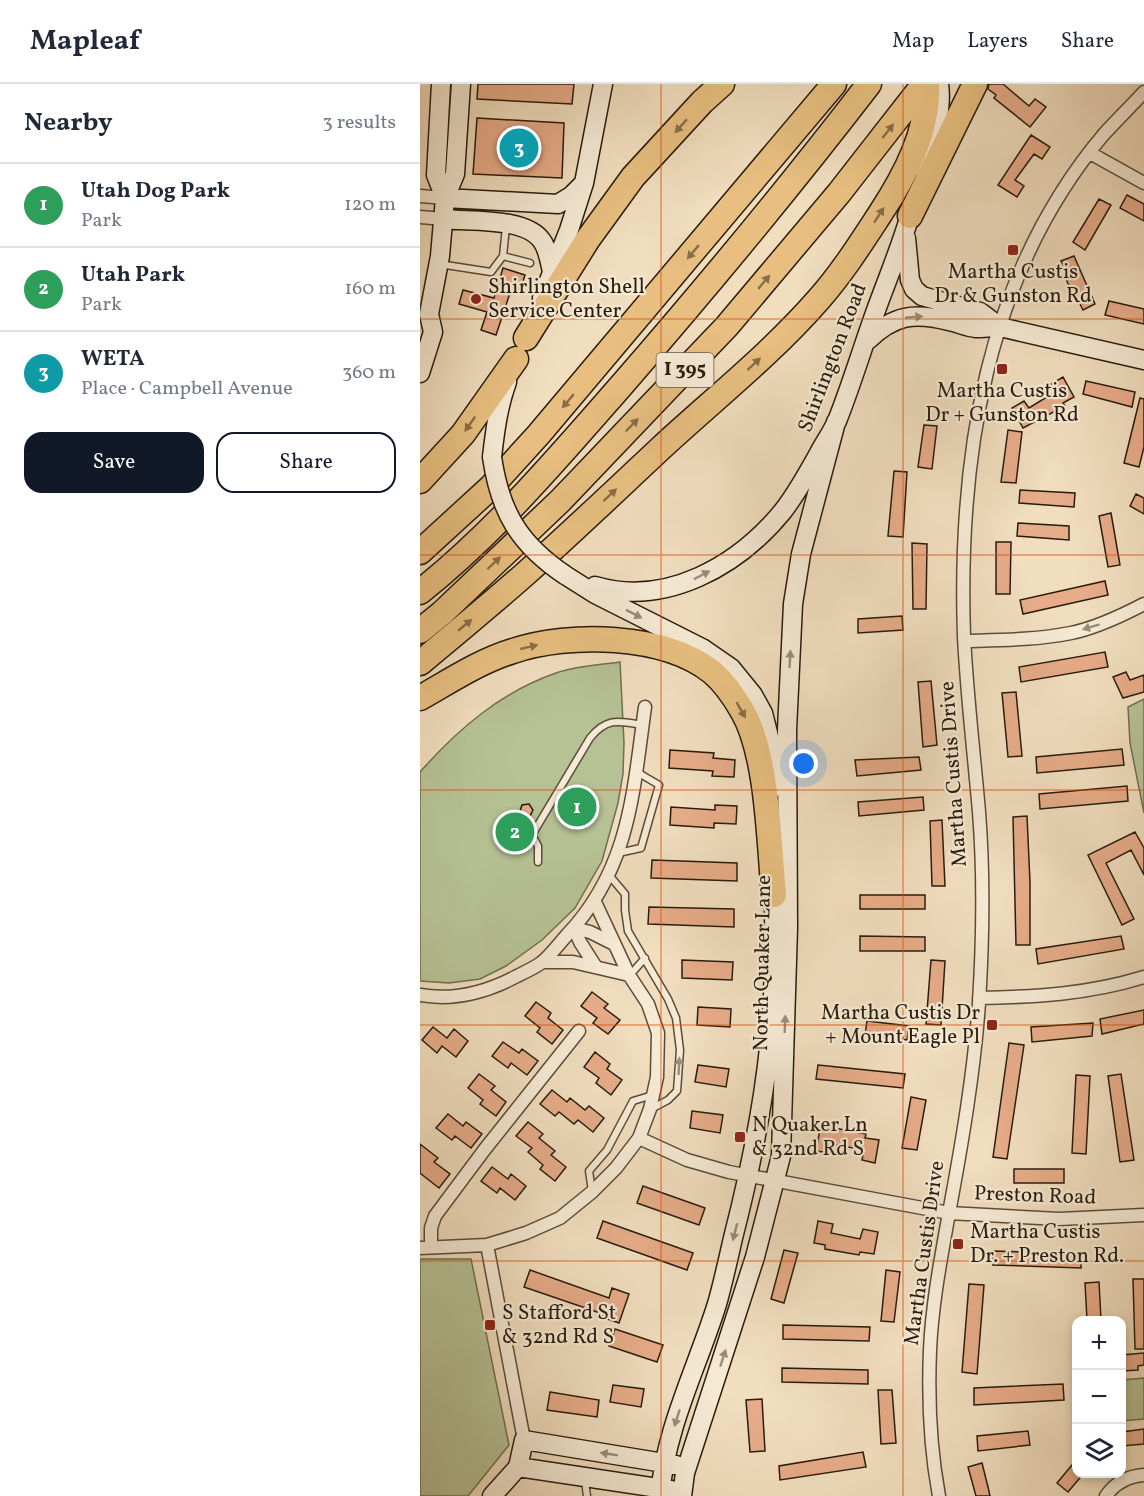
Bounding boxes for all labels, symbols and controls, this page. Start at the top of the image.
text: Mapleaf [30,22,140,61]
text: Map [892,27,934,56]
text: Layers [967,27,1028,56]
text: Share [1061,27,1114,56]
text: Nearby [24,105,113,141]
text: 3 results [322,109,396,137]
one-way arrow [674,118,688,133]
one-way arrow [881,124,893,139]
pin: 3 [500,126,538,170]
text: Utah Dog Park [81,176,230,207]
text: 1 [39,191,48,219]
text: 120 m [344,191,396,219]
text: Park [81,207,122,235]
one-way arrow [873,207,884,223]
marker: Martha Custis Dr & Gunston Rd [1006,243,1020,257]
one-way arrow [687,244,700,260]
place label: Martha Custis Dr & Gunston Rd [934,258,1092,311]
text: Utah Park [81,260,185,291]
place label: Shirlington Shell Service Center [488,273,645,326]
text: 2 [38,275,49,303]
text: 160 m [344,275,396,303]
one-way arrow [757,275,770,290]
street label: Shirlington Road [791,279,875,437]
text: Park [81,291,122,319]
marker: Shirlington Shell Service Center [469,292,483,306]
one-way arrow [905,312,924,322]
text: WETA [81,344,145,375]
road number: I 395 [656,353,714,387]
one-way arrow [747,357,762,371]
text: 3 [38,359,49,387]
text: 360 m [342,359,396,387]
marker: Martha Custis Dr + Gunston Rd [995,362,1009,376]
text: Place · Campbell Avenue [81,375,293,403]
place label: Martha Custis Dr + Gunston Rd [925,377,1079,430]
one-way arrow [561,393,574,409]
one-way arrow [465,416,476,432]
one-way arrow [625,418,639,433]
button: Save [24,432,204,493]
button: Share [216,432,396,493]
one-way arrow [602,489,617,502]
one-way arrow [487,557,501,571]
one-way arrow [694,570,711,580]
one-way arrow [626,609,643,619]
one-way arrow [457,619,472,632]
one-way arrow [1081,623,1099,632]
one-way arrow [520,641,539,651]
one-way arrow [785,650,794,669]
street label: Martha Custis Drive [933,680,975,868]
one-way arrow [735,702,746,718]
your location [789,749,818,778]
pin: 1 [558,784,596,830]
pin: 2 [496,810,535,855]
street label: North Quaker Lane [747,875,779,1051]
place label: Martha Custis Dr + Mount Eagle Pl [821,999,980,1052]
one-way arrow [781,1014,790,1033]
marker: Martha Custis Dr + Mount Eagle Pl [985,1018,999,1032]
one-way arrow [674,1056,683,1075]
place label: N Quaker Ln & 32nd Rd S [752,1111,868,1164]
marker: N Quaker Ln & 32nd Rd S [733,1130,747,1144]
street label: Martha Custis Drive [898,1159,952,1347]
street label: Preston Road [973,1179,1097,1213]
place label: Martha Custis Dr. + Preston Rd. [970,1218,1124,1271]
one-way arrow [729,1223,739,1241]
marker: Martha Custis Dr. + Preston Rd. [951,1237,965,1251]
place label: S Stafford St & 32nd Rd S [502,1299,616,1352]
map controls [1072,1316,1126,1478]
button: + [1072,1316,1126,1370]
marker: S Stafford St & 32nd Rd S [483,1318,497,1332]
one-way arrow [719,1349,728,1367]
button: − [1072,1370,1126,1424]
one-way arrow [671,1409,681,1427]
button: layers [1072,1424,1126,1478]
one-way arrow [599,1449,618,1458]

